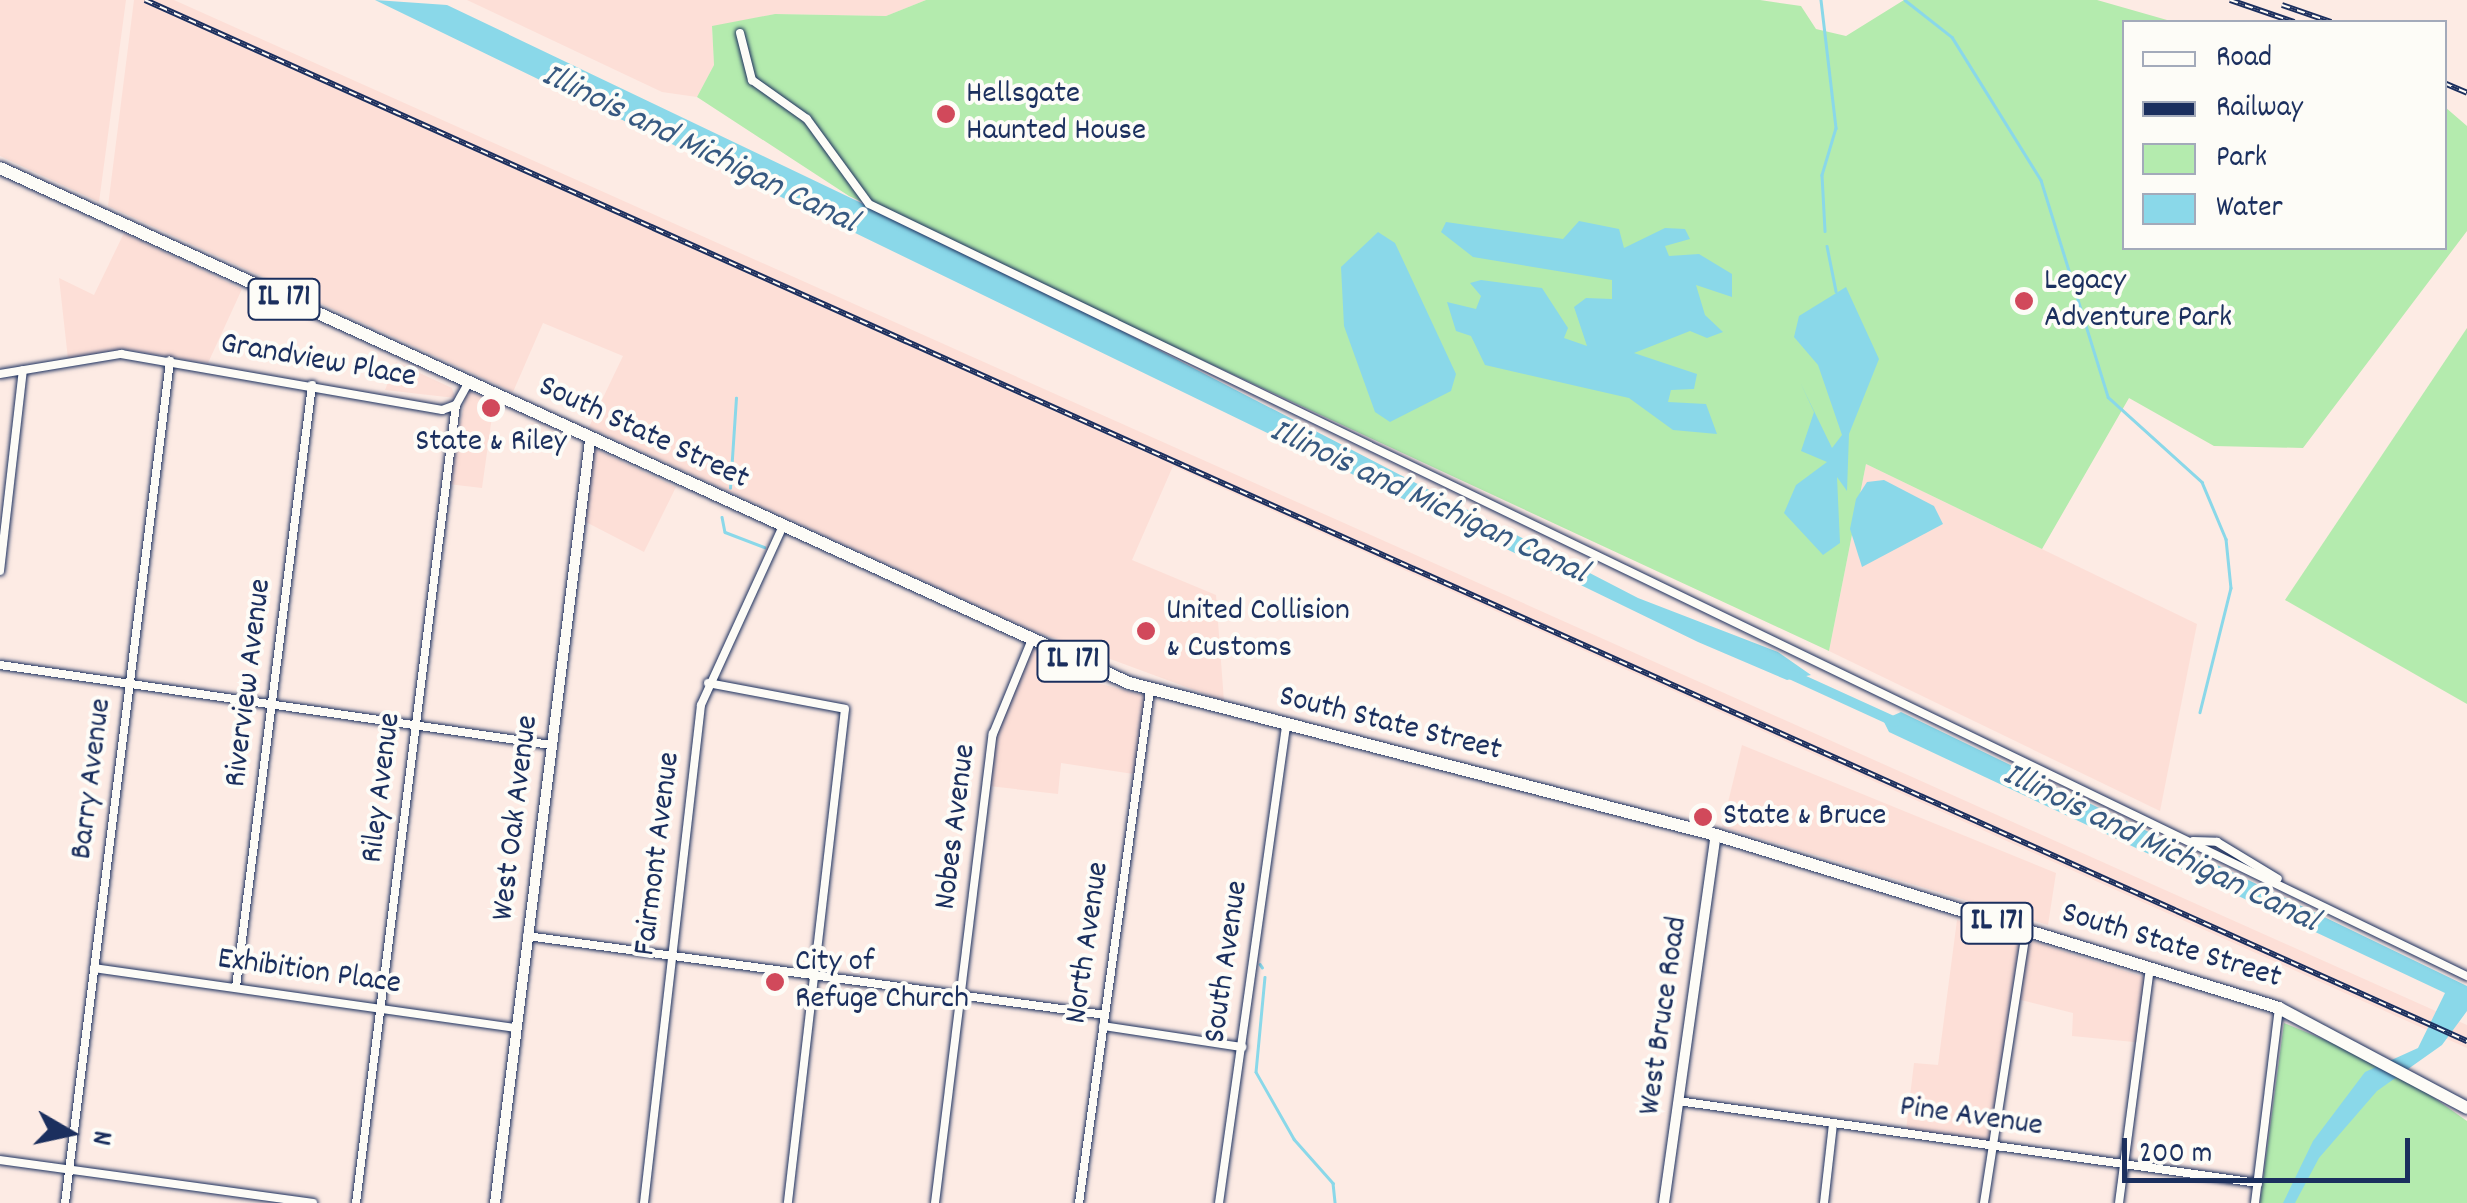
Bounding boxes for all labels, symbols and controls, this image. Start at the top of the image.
legend [2122,20,2447,250]
text: Road [2216,38,2272,81]
water label: Illinois and Michigan Canal [534,55,864,245]
place label: Hellsgate Haunted House [966,77,1146,152]
text: Railway [2216,88,2303,131]
marker: Hellsgate Haunted House [935,103,957,125]
text: Park [2216,138,2267,181]
text: Water [2216,188,2283,231]
place label: Legacy Adventure Park [2044,264,2232,339]
road number: IL 171 [246,274,322,324]
marker: Legacy Adventure Park [2013,290,2035,312]
street label: Grandview Place [217,326,419,398]
street label: South State Street [532,368,754,500]
marker: State & Riley [480,397,502,419]
water label: Illinois and Michigan Canal [1262,411,1594,595]
place label: State & Riley [415,424,567,462]
street label: Riverview Avenue [218,577,282,789]
place label: United Collision & Customs [1166,594,1350,669]
marker: United Collision & Customs [1135,620,1157,642]
road number: IL 171 [1036,636,1110,686]
street label: South State Street [1275,679,1505,771]
street label: Barry Avenue [64,696,122,862]
street label: Riley Avenue [355,711,411,865]
street label: West Oak Avenue [485,713,549,923]
street label: Nobes Avenue [928,742,986,912]
street label: Fairmont Avenue [627,750,691,958]
water label: Illinois and Michigan Canal [1995,754,2325,944]
place label: State & Bruce [1723,798,1886,836]
marker: State & Bruce [1692,806,1714,828]
street label: North Avenue [1059,859,1119,1027]
street label: South Avenue [1198,878,1258,1046]
street label: South State Street [2056,895,2286,999]
road number: IL 171 [1960,898,2034,948]
street label: West Bruce Road [1632,914,1698,1118]
street label: Exhibition Place [215,941,403,1005]
place label: City of Refuge Church [795,945,969,1020]
marker: City of Refuge Church [764,971,786,993]
north arrow [20,1083,120,1183]
street label: Pine Avenue [1897,1089,2045,1147]
scale bar [2127,1118,2414,1180]
text: N [79,1128,120,1148]
text: 200 m [2139,1134,2212,1177]

